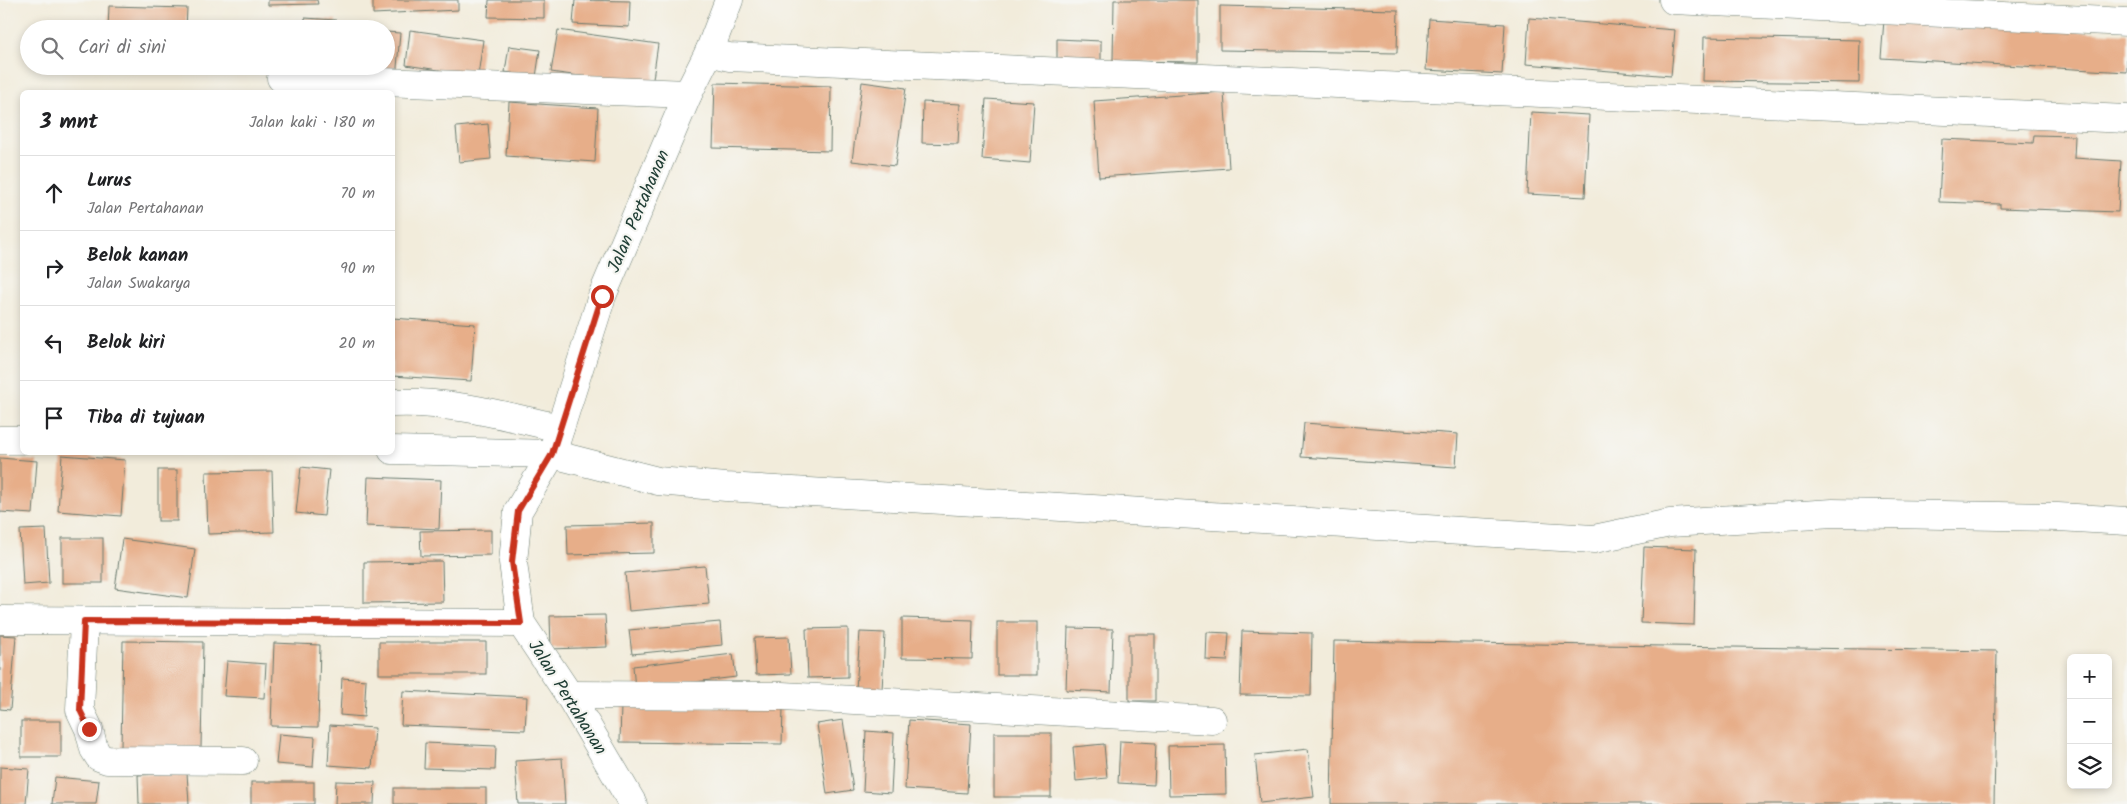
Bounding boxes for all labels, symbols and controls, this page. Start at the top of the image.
search box [20,20,395,75]
text: Cari di sini [78,33,166,63]
icon: search [38,34,66,62]
text: 3 mnt [40,106,98,139]
text: Jalan kaki · 180 m [249,110,375,135]
street label: Jalan Pertahanan [600,145,678,278]
text: Lurus [87,166,132,196]
icon: ahead [40,179,68,207]
text: 70 m [340,181,375,206]
text: Jalan Pertahanan [87,196,204,221]
text: Belok kanan [87,241,188,271]
icon: right [40,254,68,282]
text: 90 m [340,256,375,281]
text: Jalan Swakarya [87,271,190,296]
route start [591,285,614,308]
text: Belok kiri [87,328,165,358]
icon: left [40,329,68,357]
text: 20 m [339,331,375,356]
text: Tiba di tujuan [87,403,205,433]
icon: arrive [40,404,68,432]
street label: Jalan Pertahanan [520,634,614,761]
map controls [2067,654,2112,789]
button: + [2067,654,2112,699]
button: − [2067,699,2112,744]
route end [78,718,101,741]
button: layers [2067,744,2112,789]

